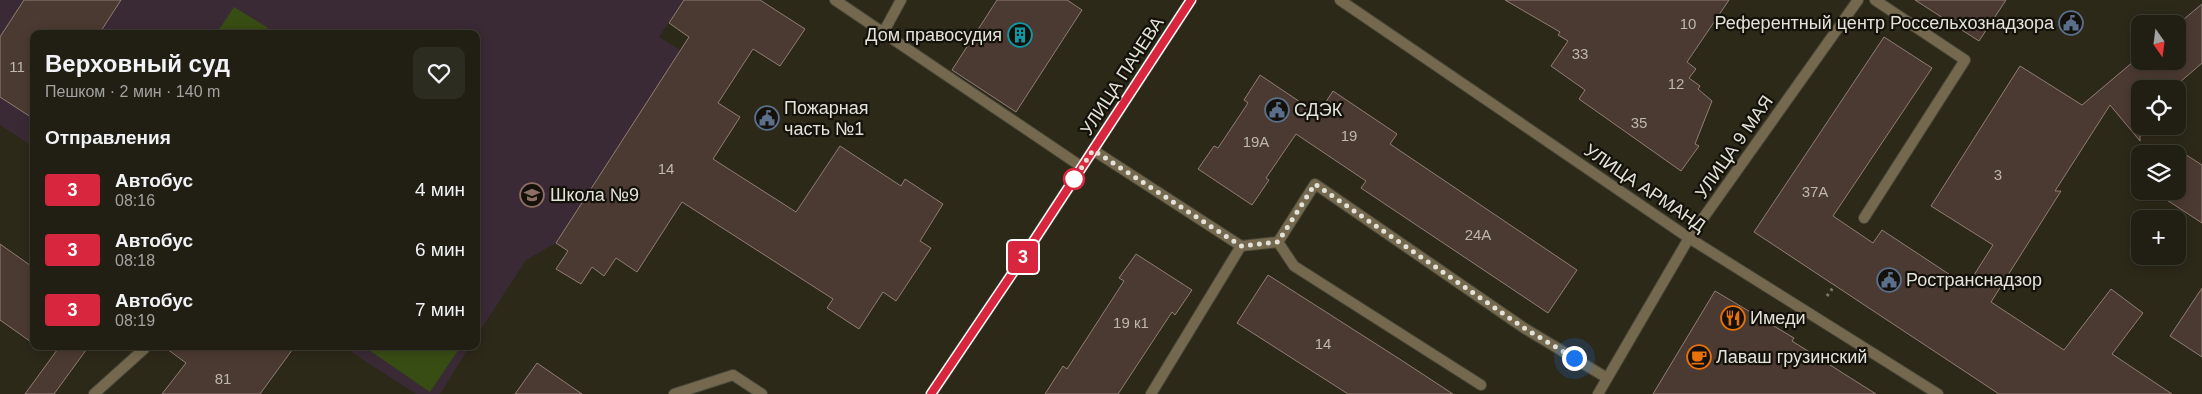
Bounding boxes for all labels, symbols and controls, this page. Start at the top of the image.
public building icon: Референтный центр Россельхознадзора [2058,10,2084,36]
street label: УЛИЦА ПАЧЕВА [1076,13,1168,139]
place label: Референтный центр Россельхознадзора [1715,13,2055,33]
house number: 10 [1680,15,1696,32]
north arrow [2131,15,2186,70]
map controls [2131,15,2186,265]
building icon: Дом правосудия [1007,22,1033,48]
place label: Дом правосудия [865,25,1002,45]
house number: 33 [1572,45,1588,62]
button: heart [413,47,465,99]
text: Верховный суд [45,50,230,77]
house number: 11 [9,58,25,75]
house number: 12 [1668,75,1684,92]
button: locate [2131,80,2186,135]
text: Пешком · 2 мин · 140 m [45,83,220,100]
street label: УЛИЦА 9 МАЯ [1691,92,1777,202]
public building icon: СДЭК [1264,97,1290,123]
place label: Пожарная часть №1 [784,98,869,139]
place label: СДЭК [1294,100,1343,120]
public building icon: Пожарная часть №1 [754,105,780,131]
house number: 35 [1631,114,1647,131]
text: Отправления [45,127,171,148]
house number: 19 [1341,127,1357,144]
house number: 19А [1243,133,1269,150]
street label: УЛИЦА АРМАНД [1581,140,1709,236]
button: layers [2131,145,2186,200]
house number: 14 [658,160,674,177]
house number: 3 [1994,166,2002,183]
unlabelled marker [1063,168,1085,190]
text: Автобус [115,170,193,191]
text: 4 мин [415,179,465,200]
text: 3 [67,180,78,200]
school or university icon: Школа №9 [519,182,545,208]
house number: 37А [1802,183,1828,200]
place label: Школа №9 [550,185,639,205]
text: 08:16 [115,192,155,209]
button: + [2131,210,2186,265]
house number: 24А [1465,226,1491,243]
text: Автобус [115,230,193,251]
text: 6 мин [415,239,465,260]
text: 3 [67,240,78,260]
line badge: 3 [1007,241,1039,273]
text: 3 [1018,247,1028,267]
text: 08:18 [115,252,155,269]
public building icon: Ространснадзор [1876,267,1902,293]
place label: Ространснадзор [1906,270,2042,290]
text: Автобус [115,290,193,311]
text: 7 мин [415,299,465,320]
text: 3 [67,300,78,320]
restaurant icon: Имеди [1720,305,1746,331]
place label: Имеди [1750,308,1806,328]
text: 08:19 [115,312,155,329]
house number: 19 к1 [1113,314,1149,331]
house number: 14 [1315,335,1331,352]
cafe icon: Лаваш грузинский [1686,344,1712,370]
your location [1562,346,1587,371]
place label: Лаваш грузинский [1716,347,1867,367]
house number: 81 [215,370,231,387]

